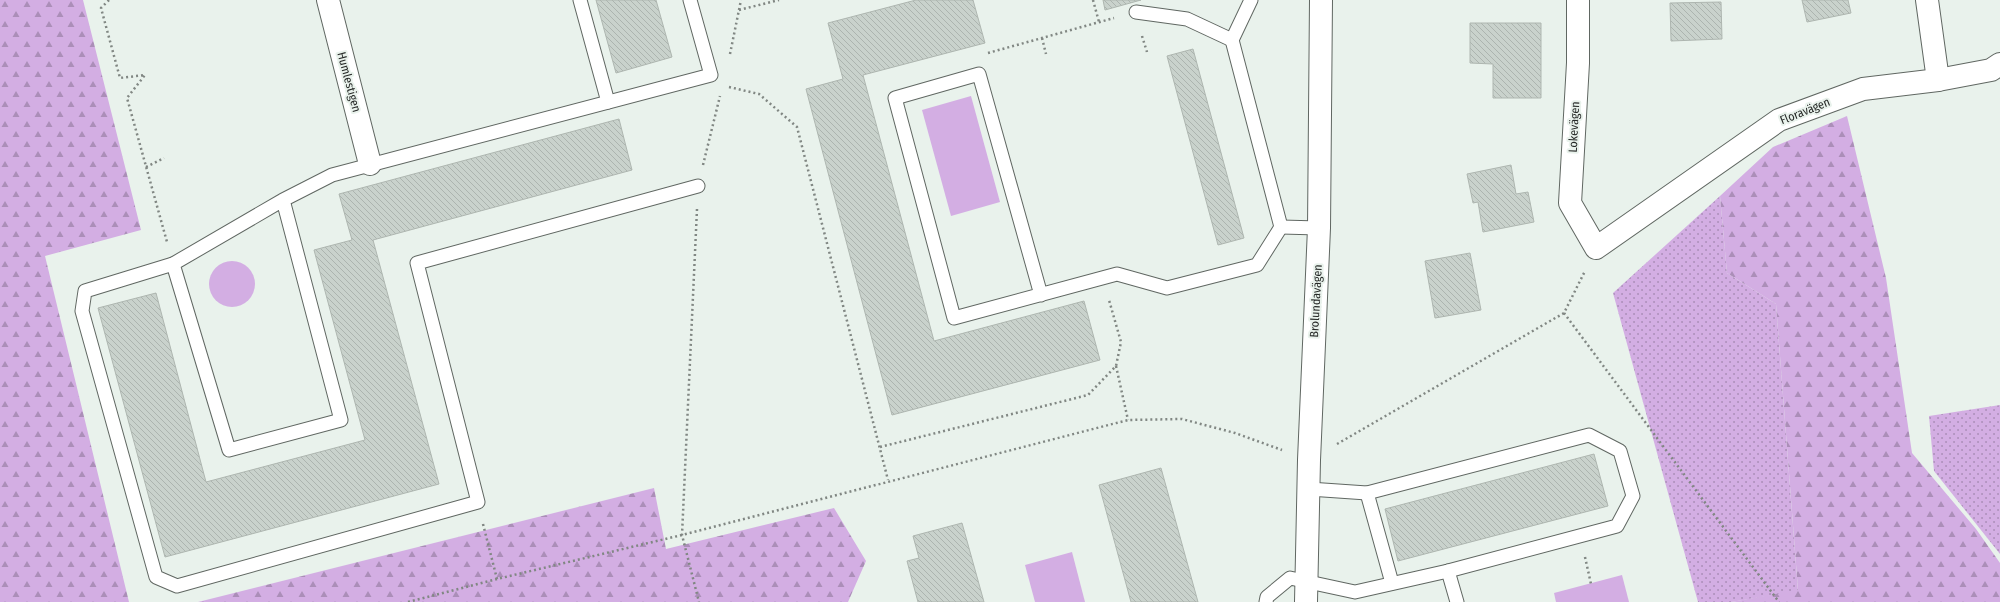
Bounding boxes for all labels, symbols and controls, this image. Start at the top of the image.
street label: Humlestigen [334,50,364,114]
street label: Floravägen [1778,95,1832,127]
street label: Lokevägen [1566,101,1582,153]
street label: Brolundavägen [1307,264,1325,338]

